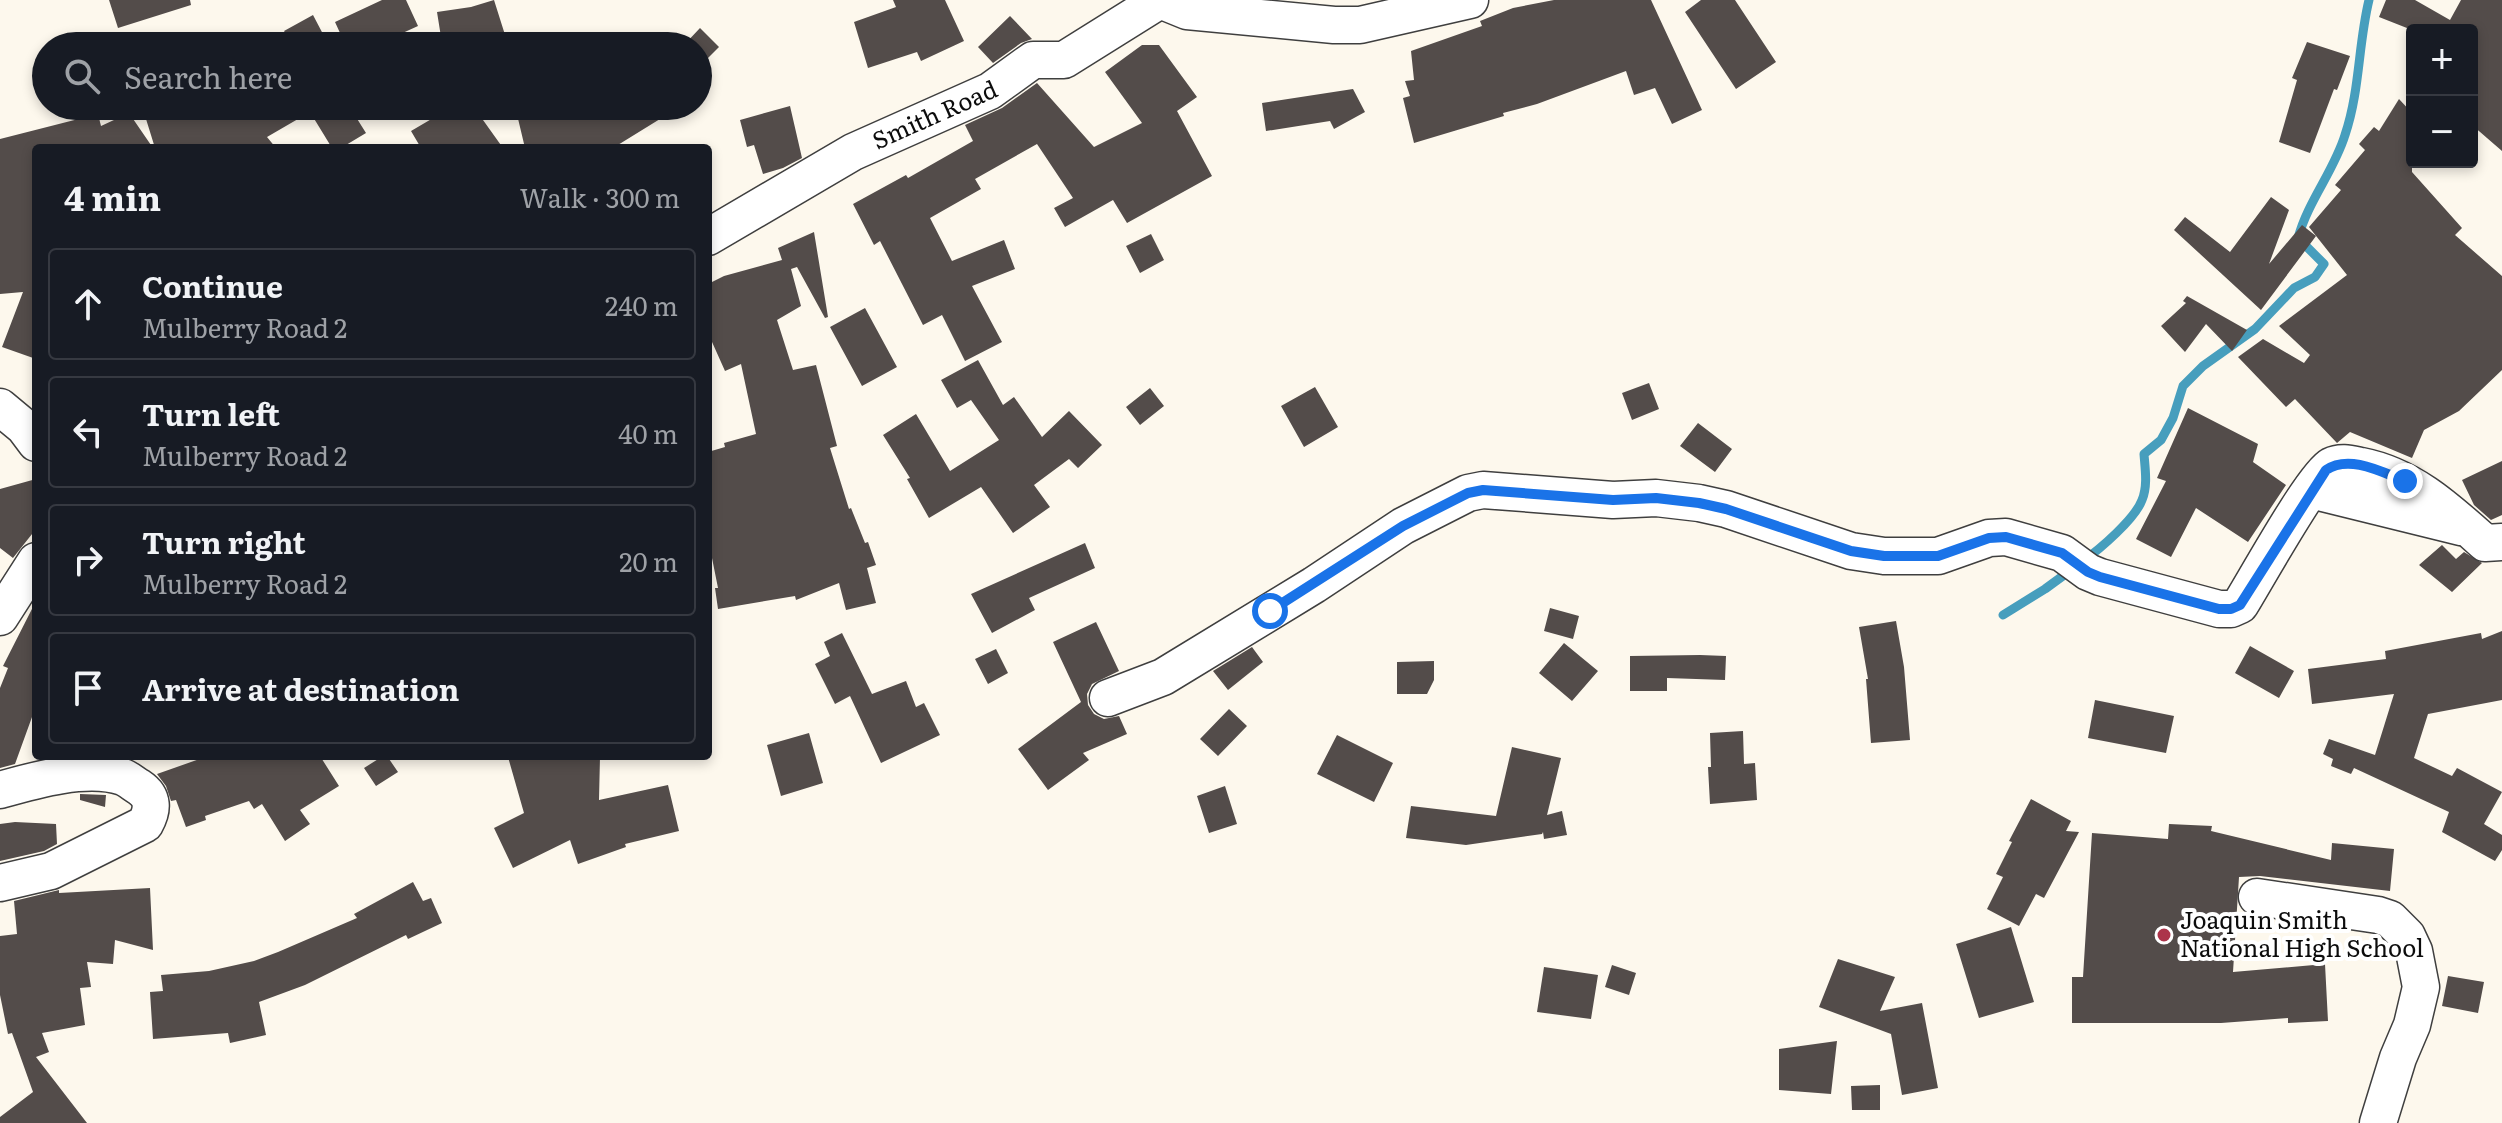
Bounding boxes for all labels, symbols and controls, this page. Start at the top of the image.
map controls [2406,24,2478,168]
button: + [2406,24,2478,96]
search box [32,32,712,120]
icon: search [60,54,104,98]
text: Search here [124,54,292,98]
street label: Smith Road [866,70,1003,156]
button: − [2406,96,2478,168]
text: 4 min [64,171,161,221]
text: Walk · 300 m [520,177,680,216]
text: Continue [142,263,283,307]
icon: ahead [66,282,110,326]
text: 240 m [605,285,678,324]
text: Mulberry Road 2 [142,307,347,346]
text: Turn left [142,391,280,435]
icon: left [66,410,110,454]
text: 40 m [618,413,678,452]
text: Mulberry Road 2 [142,435,347,474]
route end [2387,463,2423,499]
text: Turn right [142,519,306,563]
icon: right [66,538,110,582]
text: 20 m [619,541,678,580]
text: Mulberry Road 2 [142,563,347,602]
route start [1252,593,1288,629]
icon: arrive [66,666,110,710]
text: Arrive at destination [142,666,459,710]
place label: Joaquin Smith National High School [2180,901,2424,964]
marker: Joaquin Smith National High School [2155,926,2173,944]

